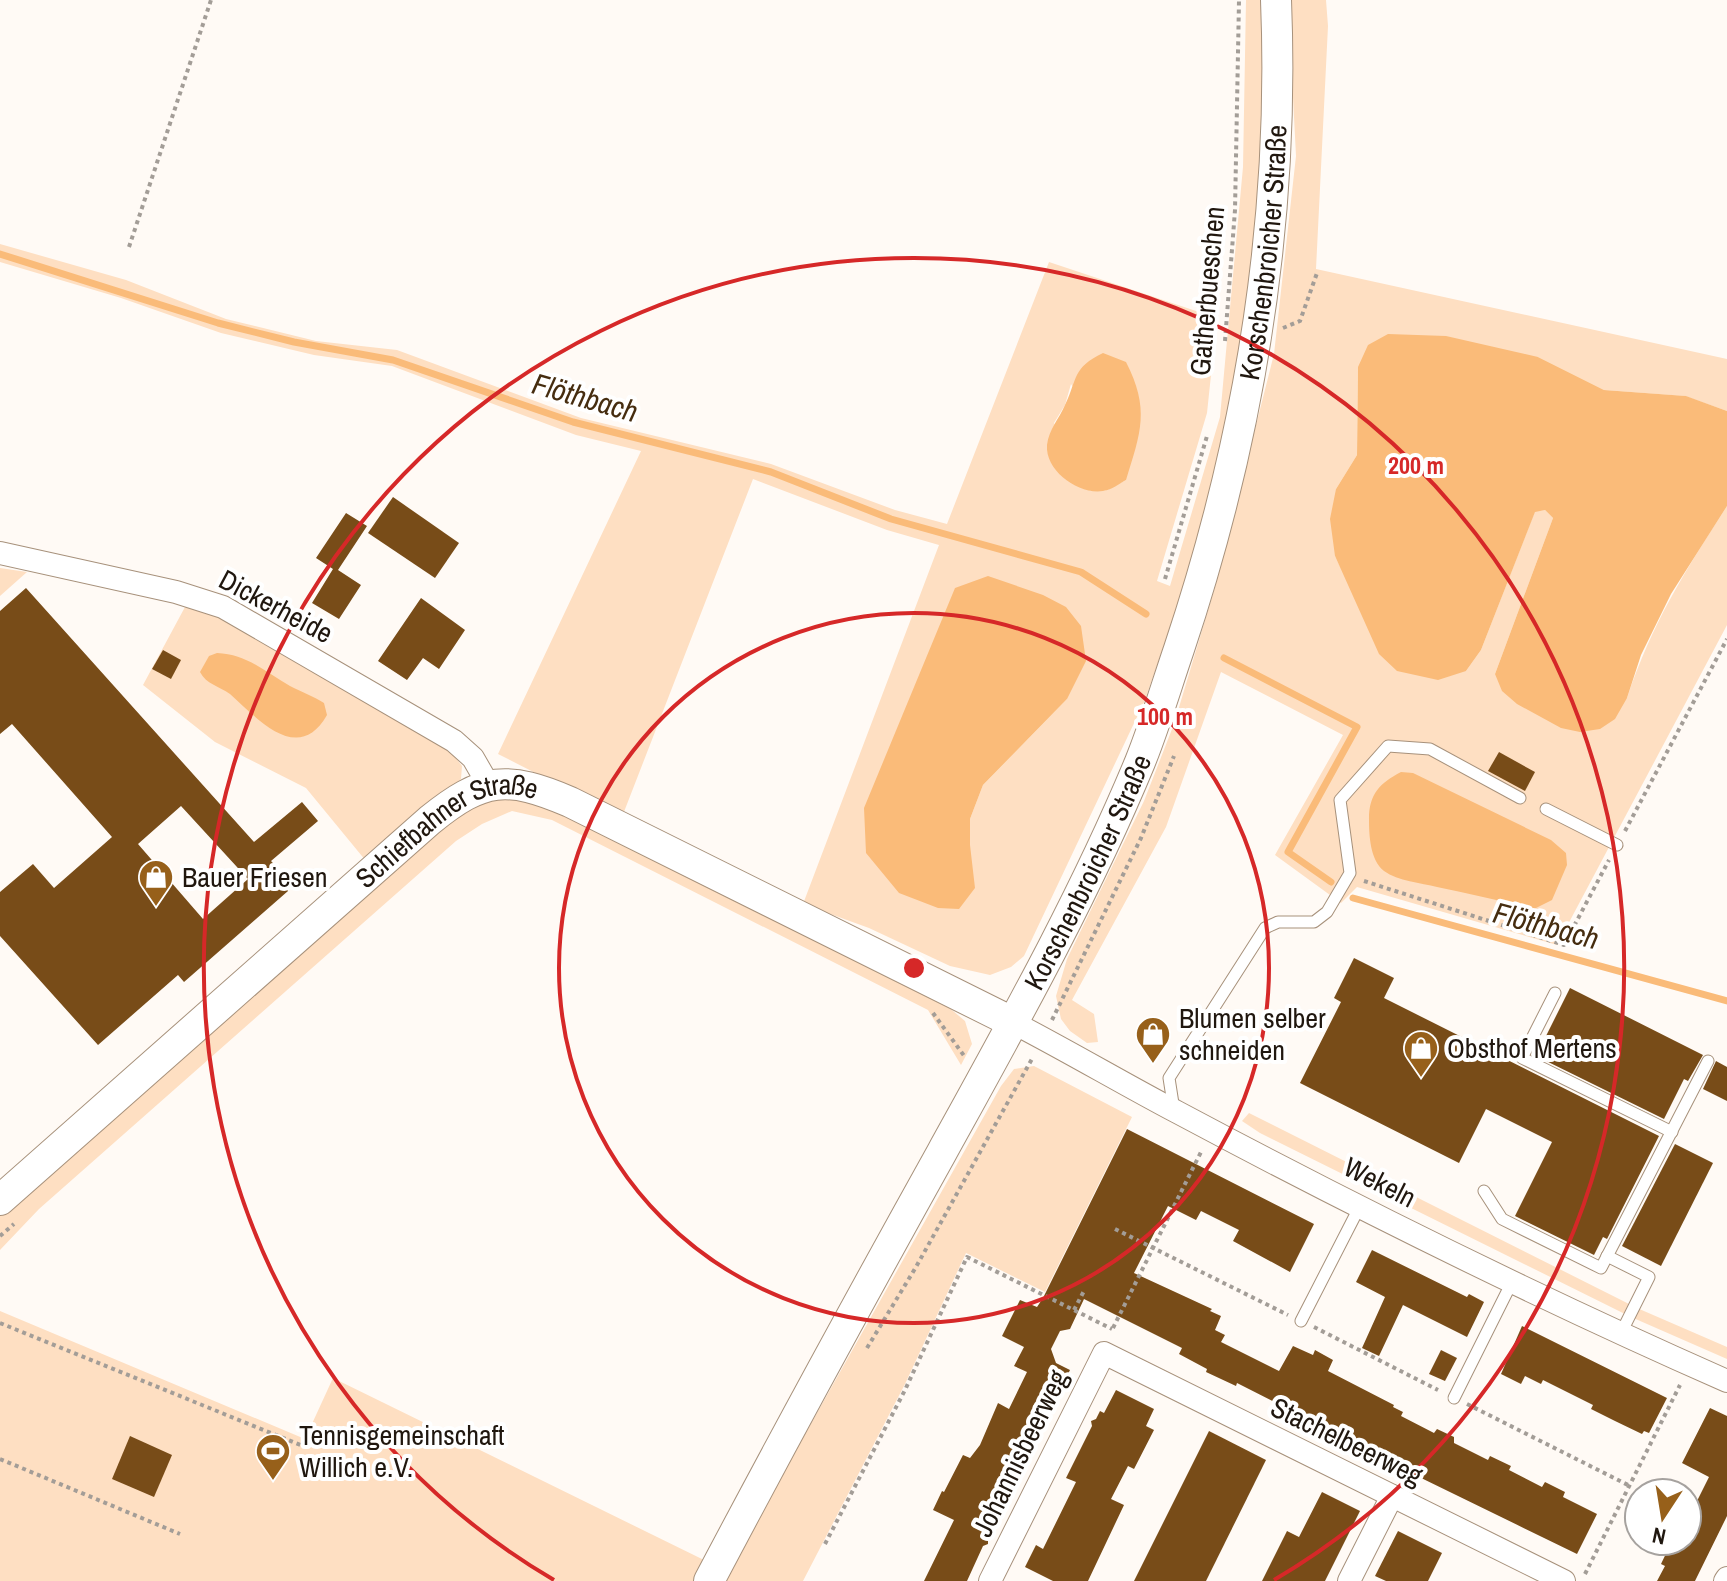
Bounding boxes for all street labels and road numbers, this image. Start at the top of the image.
street label: Korschenbroicher Straße [1230,124,1295,383]
street label: Gatherbueschen [1181,205,1233,377]
street label: Dickerheide [212,560,340,652]
street label: Korschenbroicher Straße [1015,749,1160,996]
street label: Schiefbahner Straße [347,765,543,896]
street label: Wekeln [1337,1148,1423,1216]
street label: Johannisbeerweg [963,1363,1077,1543]
street label: Stachelbeerweg [1265,1388,1430,1494]

